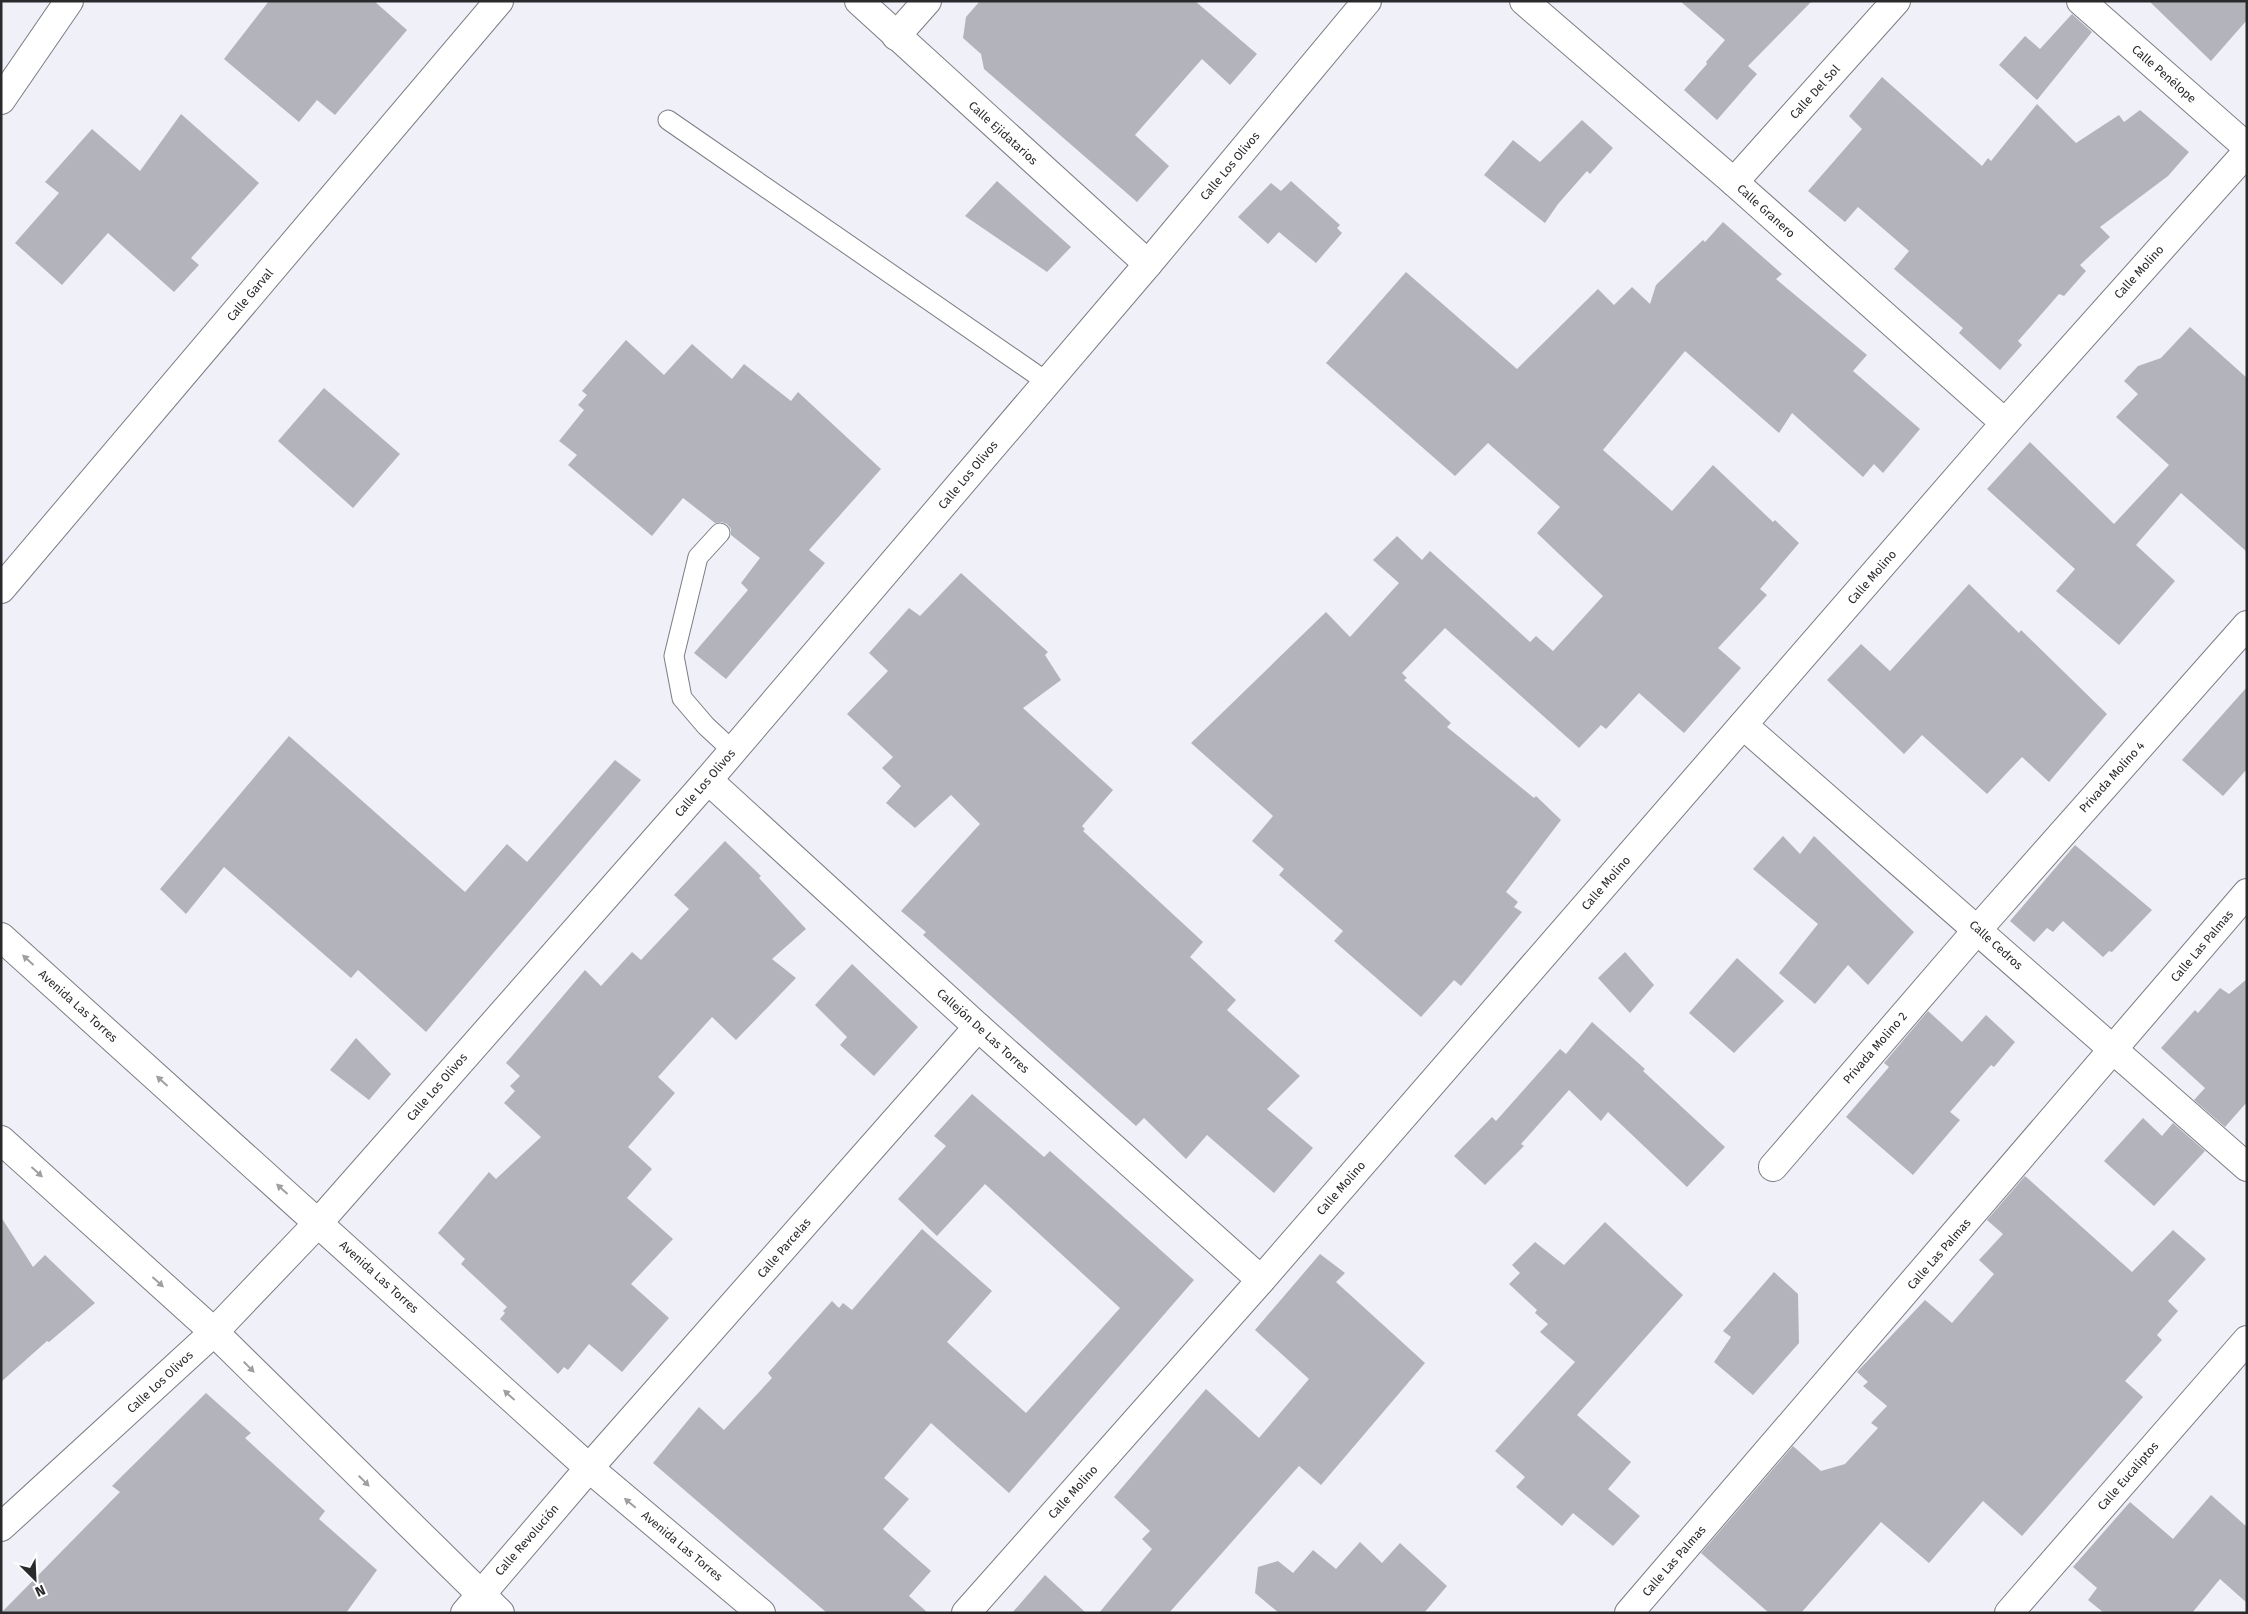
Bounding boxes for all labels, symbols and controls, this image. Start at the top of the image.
street label: Calle Penélope [2129,42,2199,106]
street label: Calle Del Sol [1787,62,1843,122]
street label: Calle Ejidatarios [966,98,1041,168]
street label: Calle Los Olivos [1197,129,1263,203]
street label: Calle Granero [1734,181,1798,241]
street label: Calle Molino [2111,242,2167,302]
street label: Calle Garval [224,266,276,324]
street label: Calle Los Olivos [935,438,1001,512]
street label: Calle Molino [1845,547,1899,607]
street label: Privada Molino 4 [2076,738,2148,815]
street label: Calle Los Olivos [672,746,738,820]
street label: Calle Molino [1579,853,1633,913]
street label: Calle Las Palmas [2168,907,2236,985]
street label: Calle Cedros [1967,917,2026,973]
one-way arrow [22,954,34,966]
street label: Avenida Las Torres [36,967,121,1045]
street label: Callejón De Las Torres [934,986,1032,1076]
street label: Privada Molino 2 [1840,1009,1910,1087]
street label: Calle Los Olivos [404,1050,470,1124]
one-way arrow [155,1075,168,1086]
street label: Calle Molino [1314,1158,1368,1218]
one-way arrow [31,1167,44,1178]
one-way arrow [277,1183,289,1195]
street label: Calle Parcelas [754,1215,814,1281]
street label: Calle Las Palmas [1904,1215,1974,1292]
street label: Avenida Las Torres [337,1238,422,1316]
one-way arrow [151,1276,164,1287]
street label: Calle Los Olivos [124,1348,196,1416]
one-way arrow [242,1361,254,1373]
one-way arrow [503,1389,515,1401]
street label: Calle Eucaliptos [2095,1439,2162,1513]
street label: Calle Molino [1045,1462,1101,1522]
one-way arrow [358,1475,370,1487]
one-way arrow [624,1497,637,1508]
street label: Calle Revolución [492,1502,562,1578]
street label: Avenida Las Torres [639,1508,726,1584]
street label: Calle Las Palmas [1639,1522,1709,1599]
north arrow [10,1554,60,1604]
text: N [32,1581,48,1600]

